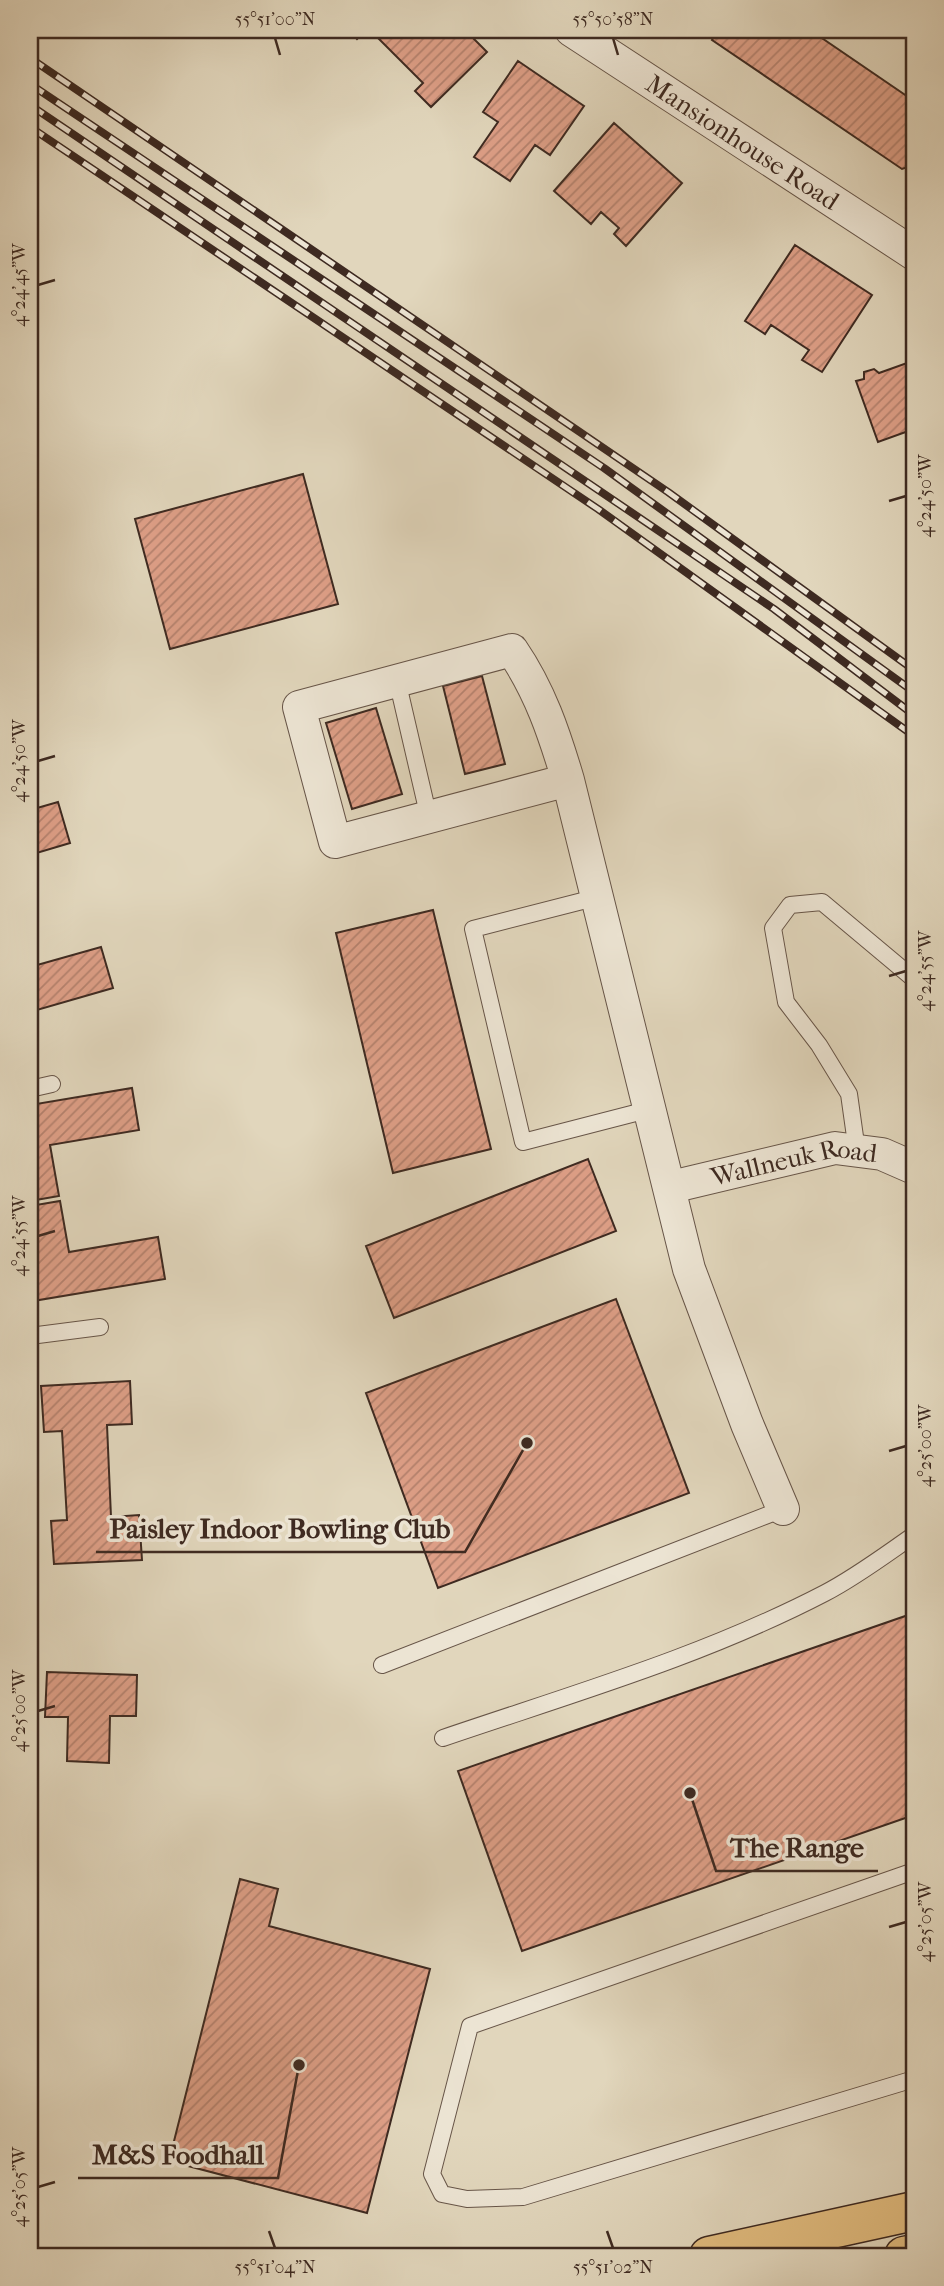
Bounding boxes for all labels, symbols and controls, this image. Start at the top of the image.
text: 55°51'00"N [235,9,316,30]
text: 55°50'58"N [572,9,654,30]
street label: Mansionhouse Road [640,68,845,217]
text: 4°24'45"W [9,242,30,327]
text: 4°24'50"W [915,453,936,538]
text: 4°24'50"W [9,718,30,803]
text: 4°24'55"W [915,929,936,1012]
street label: Wallneuk Road [707,1132,880,1193]
text: 4°24'55"W [9,1194,30,1277]
text: 4°25'00"W [915,1403,936,1487]
callout: Paisley Indoor Bowling Club [96,1503,465,1552]
text: Paisley Indoor Bowling Club [110,1512,451,1545]
text: 4°25'00"W [9,1668,30,1752]
callout: The Range [716,1822,878,1871]
text: The Range [729,1831,864,1864]
text: 4°25'05"W [915,1880,936,1962]
callout: M&S Foodhall [78,2129,278,2178]
text: M&S Foodhall [92,2138,264,2171]
text: 4°25'05"W [9,2145,30,2227]
text: 55°51'04"N [234,2257,316,2278]
text: 55°51'02"N [573,2257,653,2278]

